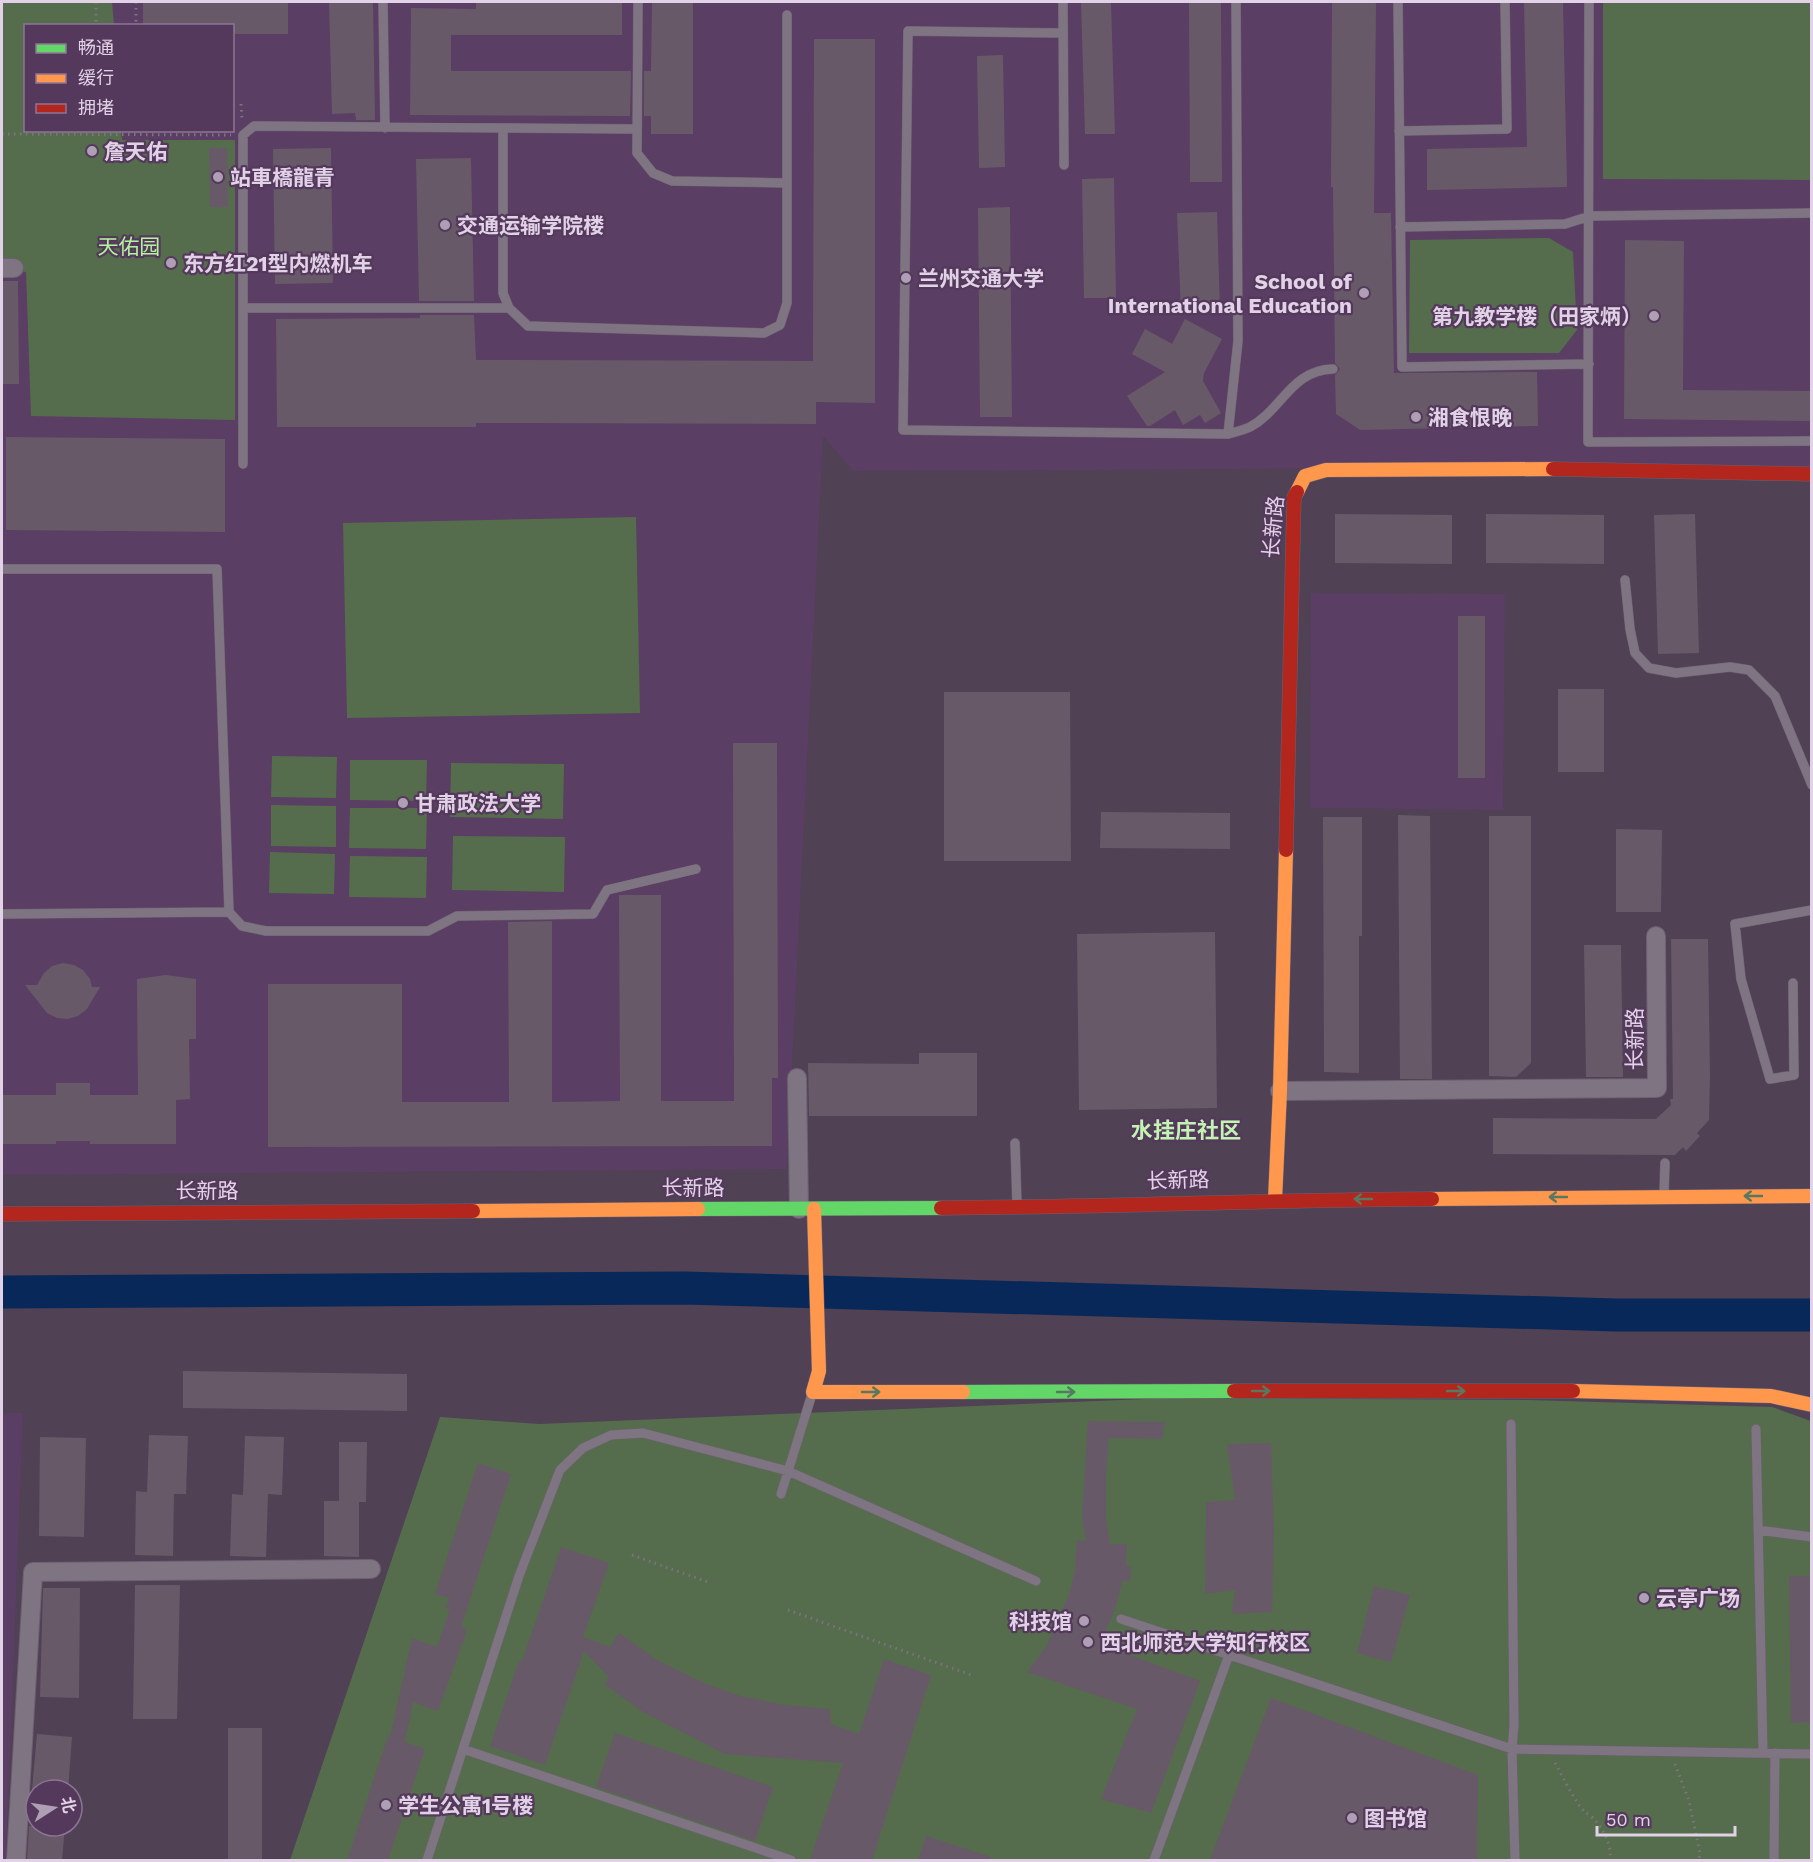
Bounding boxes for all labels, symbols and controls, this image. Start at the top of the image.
legend [24,24,234,132]
text: 畅通 [78,37,114,58]
text: 缓行 [78,67,114,88]
text: 拥堵 [78,97,114,118]
place label: 詹天佑 [104,139,167,164]
marker: 詹天佑 [85,144,99,158]
place label: 站車橋龍青 [230,165,335,190]
marker: 站車橋龍青 [211,170,225,184]
place label: 交通运输学院楼 [457,213,604,238]
marker: 交通运输学院楼 [438,218,452,232]
park label: 天佑园 [98,234,161,259]
place label: 东方红21型内燃机车 [183,251,373,276]
marker: 东方红21型内燃机车 [164,256,178,270]
place label: 兰州交通大学 [918,266,1044,291]
place label: School of International Education [1108,269,1352,318]
marker: 兰州交通大学 [899,271,913,285]
marker: School of International Education [1357,286,1371,300]
place label: 第九教学楼（田家炳） [1432,304,1642,329]
marker: 第九教学楼（田家炳） [1647,309,1661,323]
place label: 湘食恨晚 [1428,405,1512,430]
marker: 湘食恨晚 [1409,410,1423,424]
street label: 长新路 [1258,495,1288,559]
place label: 甘肃政法大学 [415,791,541,816]
marker: 甘肃政法大学 [396,796,410,810]
street label: 长新路 [1622,1008,1647,1071]
district label: 水挂庄社区 [1131,1118,1241,1143]
street label: 长新路 [1146,1166,1210,1194]
street label: 长新路 [662,1175,725,1200]
street label: 长新路 [176,1178,239,1203]
one-way arrow [1744,1190,1764,1202]
one-way arrow [1549,1192,1569,1203]
one-way arrow [1354,1193,1374,1205]
one-way arrow [1251,1385,1271,1397]
one-way arrow [1446,1385,1466,1397]
one-way arrow [861,1386,881,1398]
one-way arrow [1056,1386,1076,1398]
place label: 云亭广场 [1656,1586,1740,1611]
marker: 云亭广场 [1637,1591,1651,1605]
place label: 科技馆 [1009,1609,1072,1634]
marker: 科技馆 [1077,1614,1091,1628]
place label: 西北师范大学知行校区 [1100,1630,1310,1655]
marker: 西北师范大学知行校区 [1081,1635,1095,1649]
north arrow [24,1778,84,1838]
place label: 学生公寓1号楼 [398,1793,533,1818]
text: 北 [57,1795,79,1815]
marker: 学生公寓1号楼 [379,1798,393,1812]
scale bar [1597,1799,1735,1837]
place label: 图书馆 [1364,1806,1427,1831]
text: 50 m [1606,1809,1651,1830]
marker: 图书馆 [1345,1811,1359,1825]

